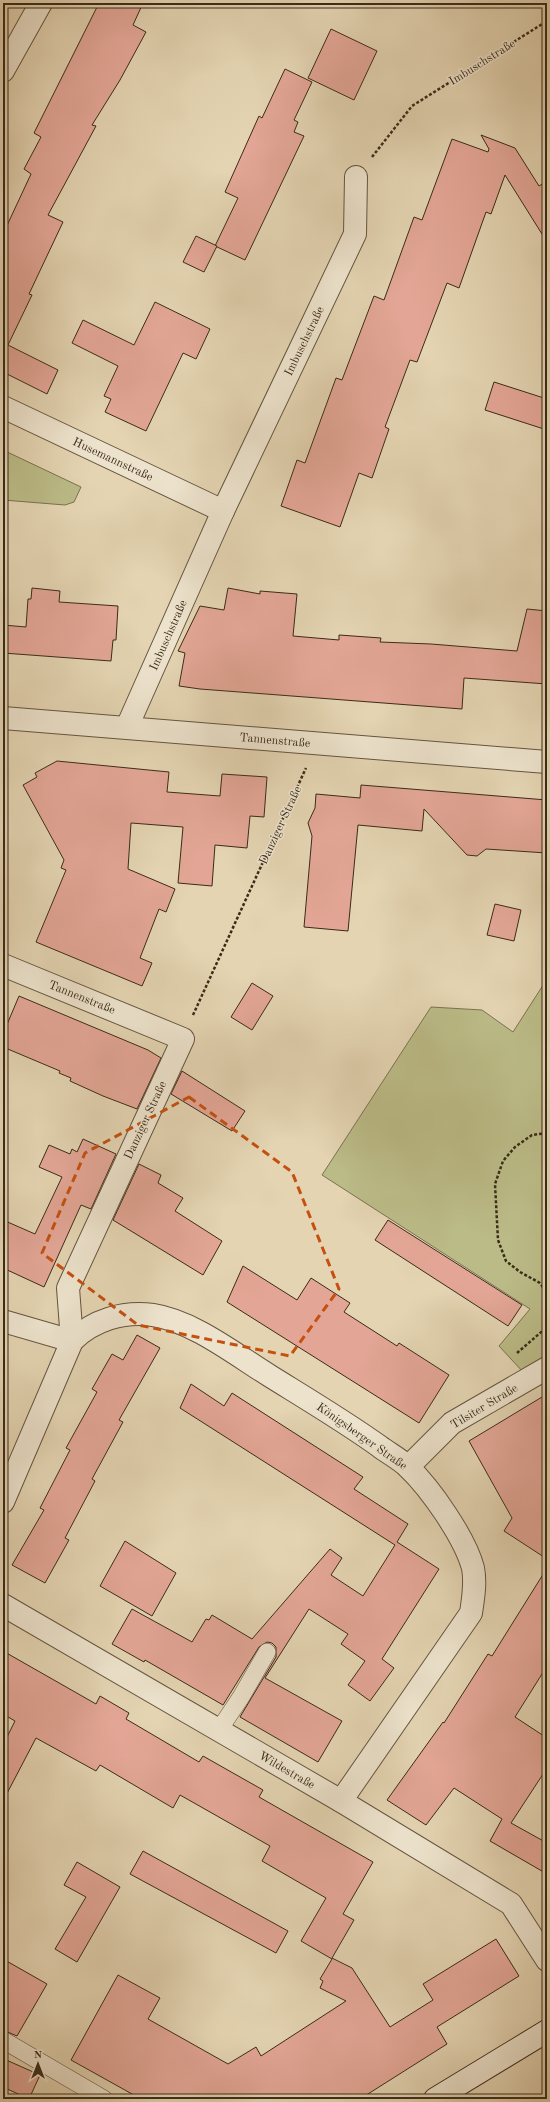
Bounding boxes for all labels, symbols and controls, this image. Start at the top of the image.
street label: Imbuschstraße [447,37,518,88]
street label: Imbuschstraße [283,304,327,378]
street label: Husemannstraße [71,436,155,484]
street label: Imbuschstraße [148,598,190,673]
street label: Tannenstraße [239,732,311,750]
street label: Danziger Straße [258,784,304,866]
street label: Tannenstraße [46,979,117,1017]
street label: Danziger Straße [123,1079,169,1161]
street label: Tilsiter Straße [449,1382,521,1432]
street label: Königsberger Straße [314,1401,409,1473]
street label: Wildestraße [256,1750,317,1792]
north arrow [18,2044,58,2084]
text: N [34,2050,43,2061]

